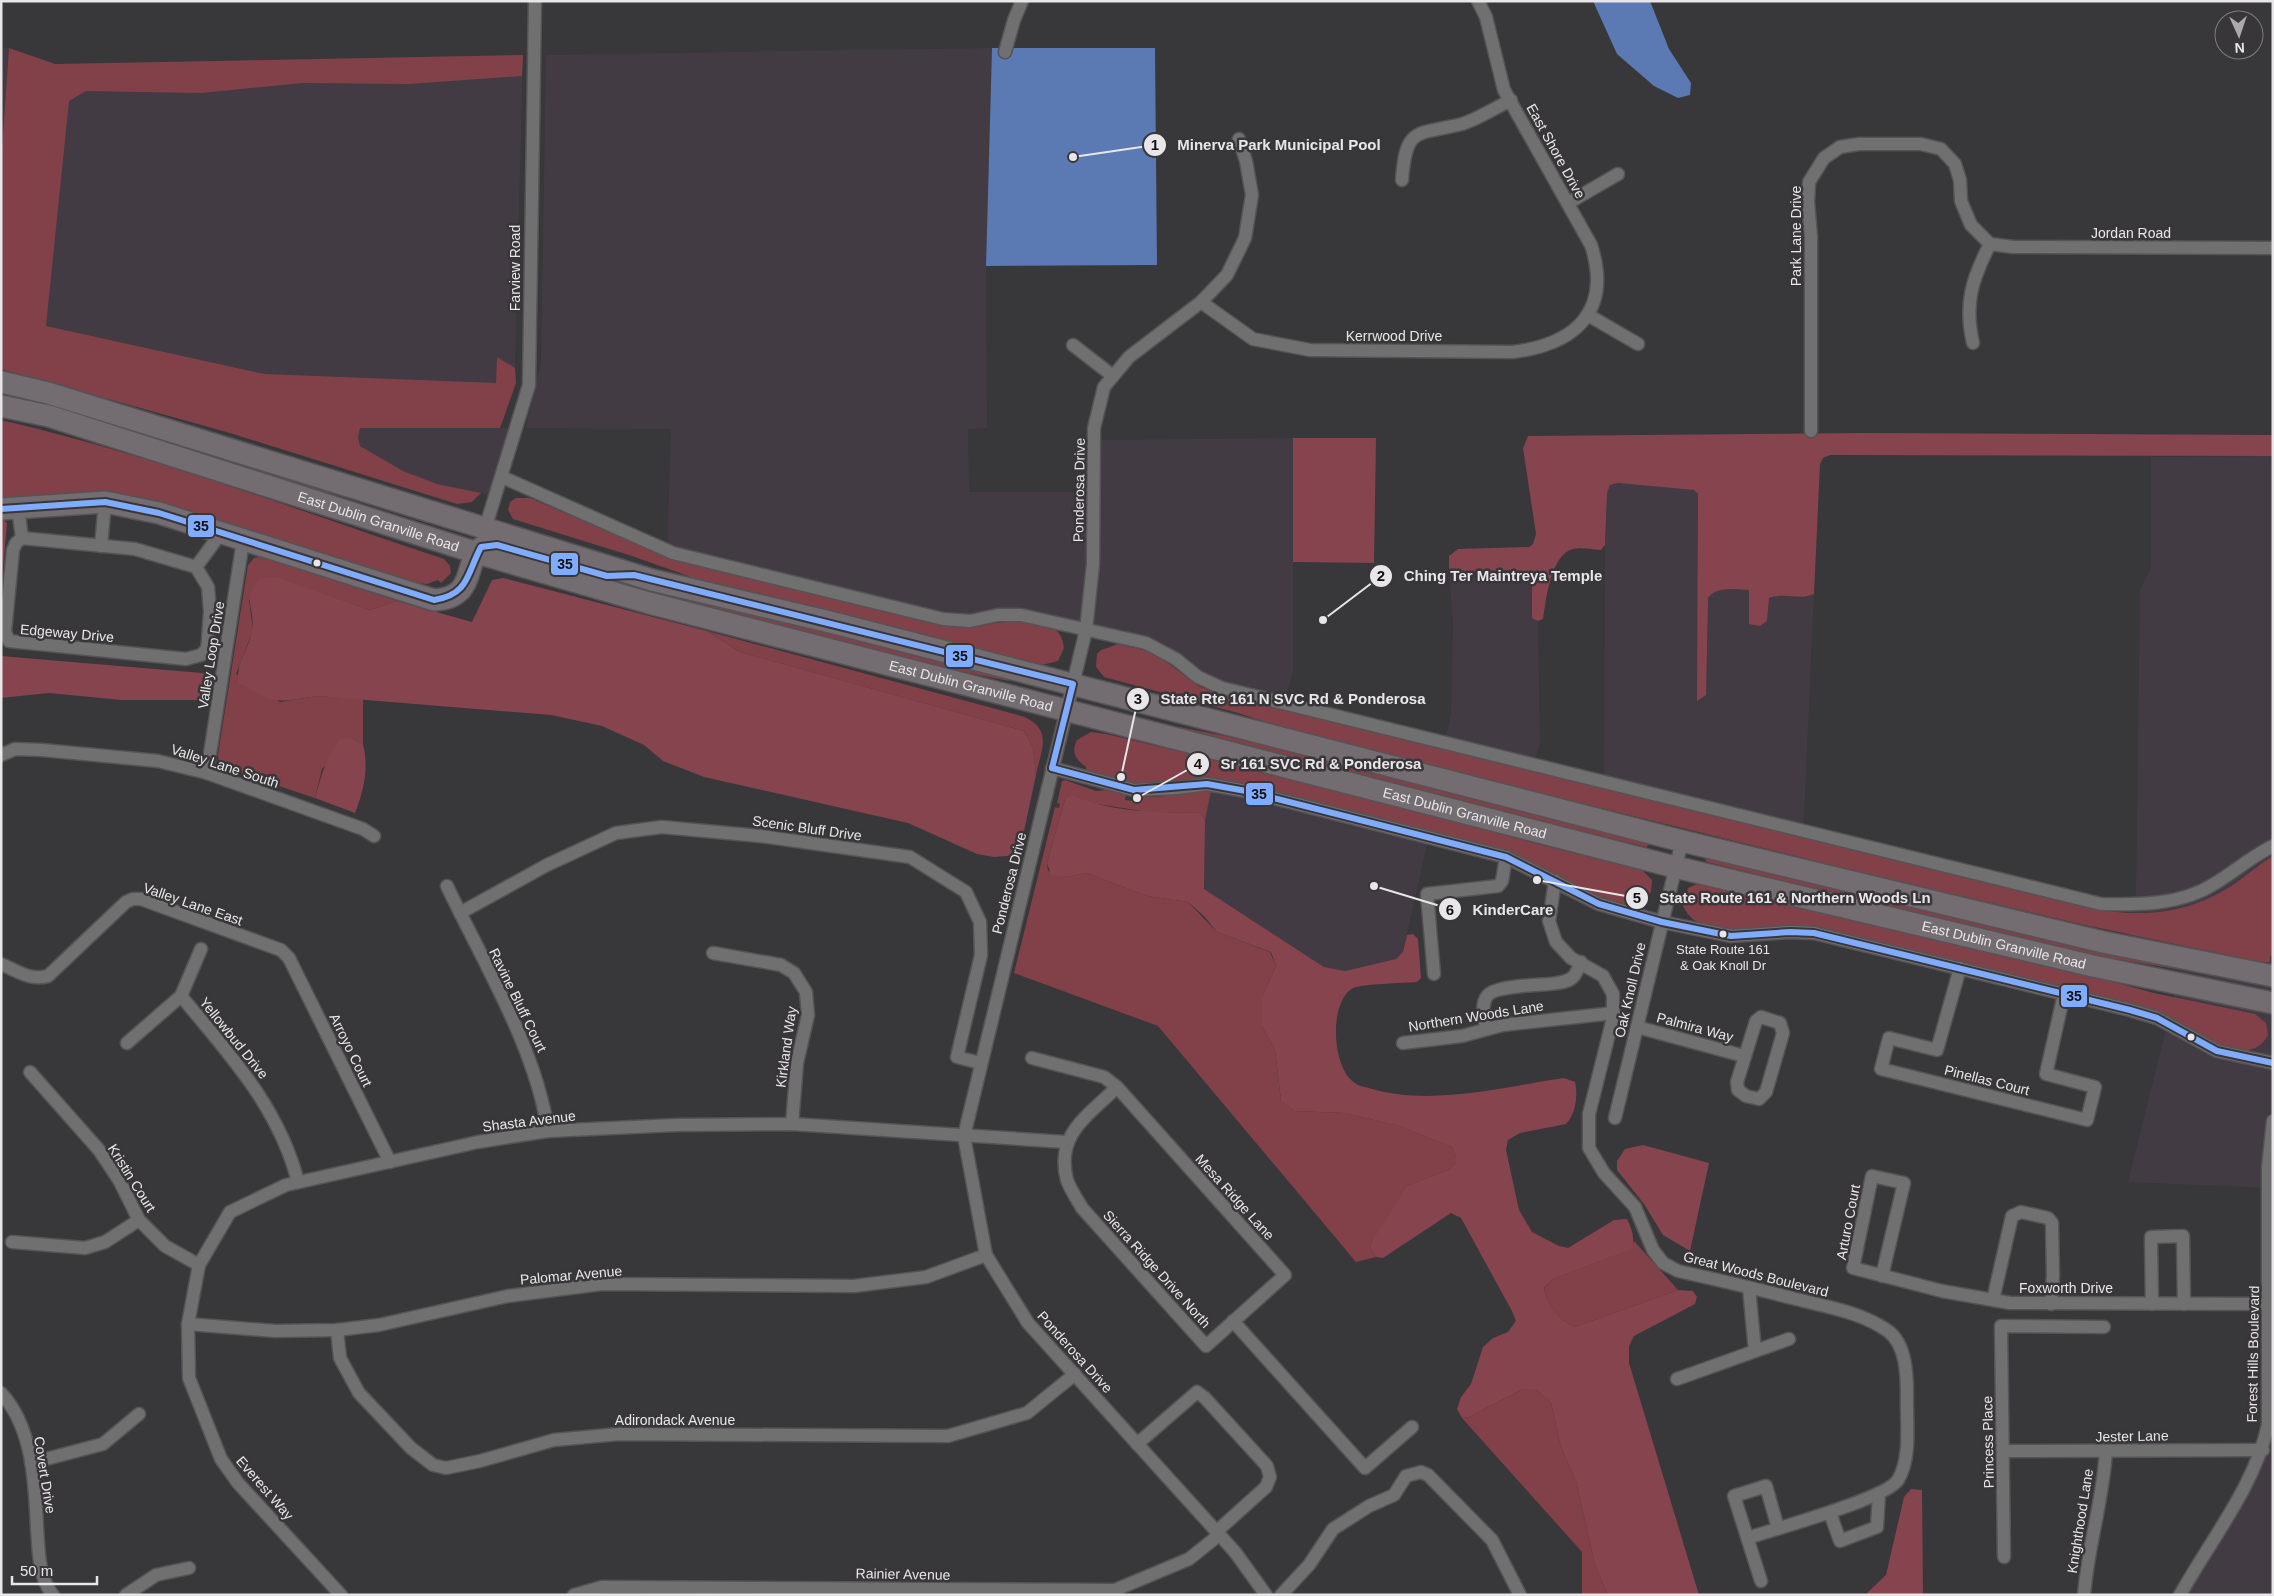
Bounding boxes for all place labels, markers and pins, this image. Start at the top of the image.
callout: Minerva Park Municipal Pool [1142,130,1391,160]
unlabelled marker [312,558,322,568]
callout: Ching Ter Maintreya Temple [1369,561,1612,591]
callout: State Rte 161 N SVC Rd & Ponderosa [1126,684,1436,714]
callout: Sr 161 SVC Rd & Ponderosa [1186,749,1432,779]
callout: State Route 161 & Northern Woods Ln [1624,883,1941,913]
callout: KinderCare [1437,894,1563,924]
marker: State Route 161 & Oak Knoll Dr [1718,929,1728,939]
place label: State Route 161 & Oak Knoll Dr [1676,942,1770,973]
unlabelled marker [2186,1032,2196,1042]

